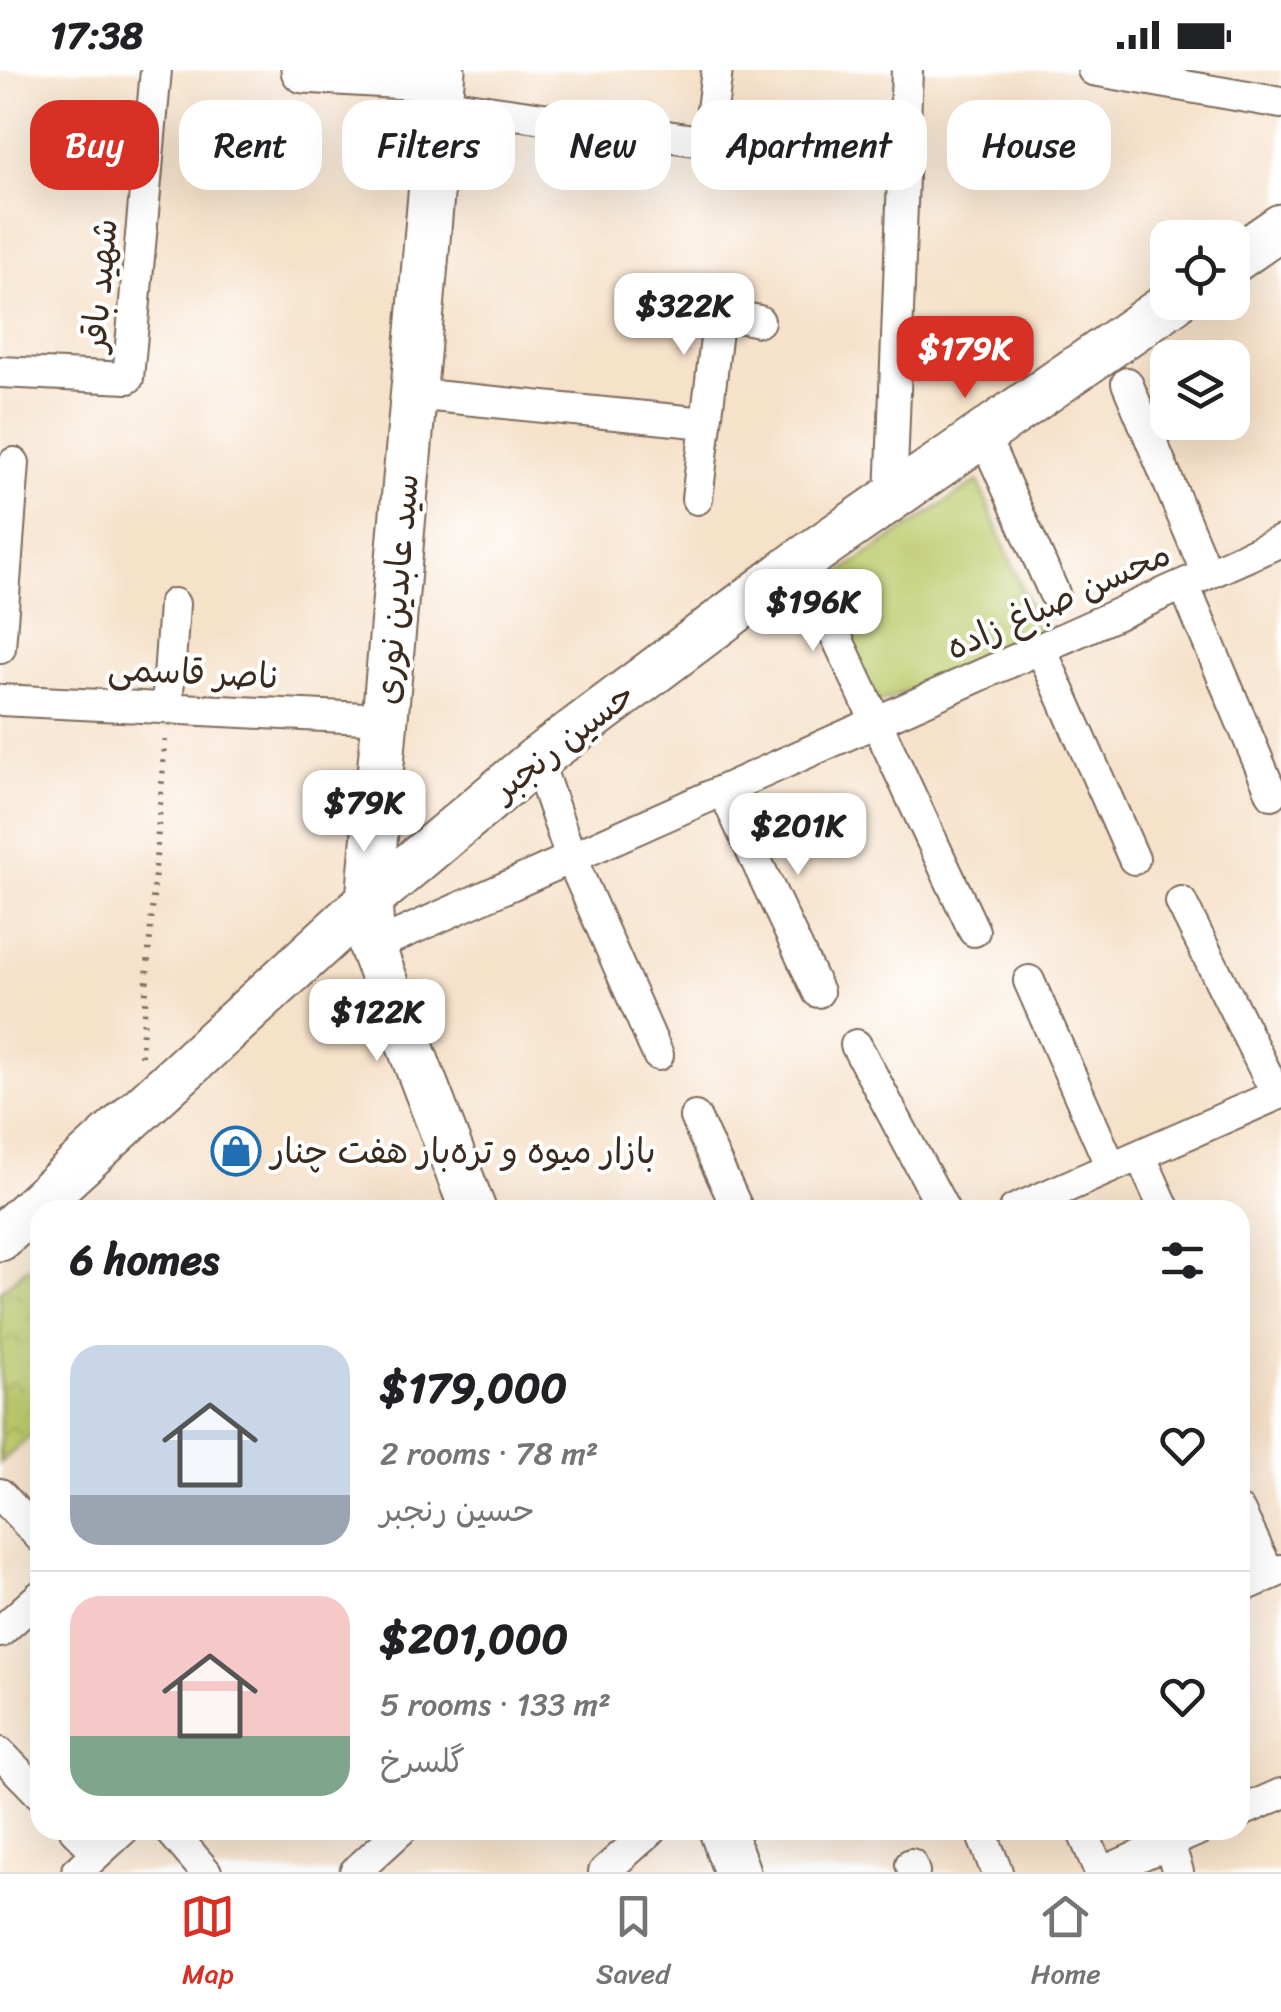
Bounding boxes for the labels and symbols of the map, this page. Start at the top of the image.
street label: شهید باقر [62,216,136,357]
pin: $322K [614,273,754,358]
pin: $179K [895,316,1035,401]
street label: سید عابدین نوری [355,471,437,707]
street label: محسن صباغ زاده [935,523,1181,677]
pin: $196K [743,569,883,654]
street label: ناصر قاسمی [106,637,282,707]
street label: حسین رنجبر [475,665,649,819]
pin: $79K [305,770,423,855]
pin: $201K [728,793,868,878]
pin: $122K [307,979,447,1064]
place label: بازار میوه و تره‌بار هفت چنار [268,1120,656,1182]
shop icon: بازار میوه و تره‌بار هفت چنار [210,1125,262,1177]

